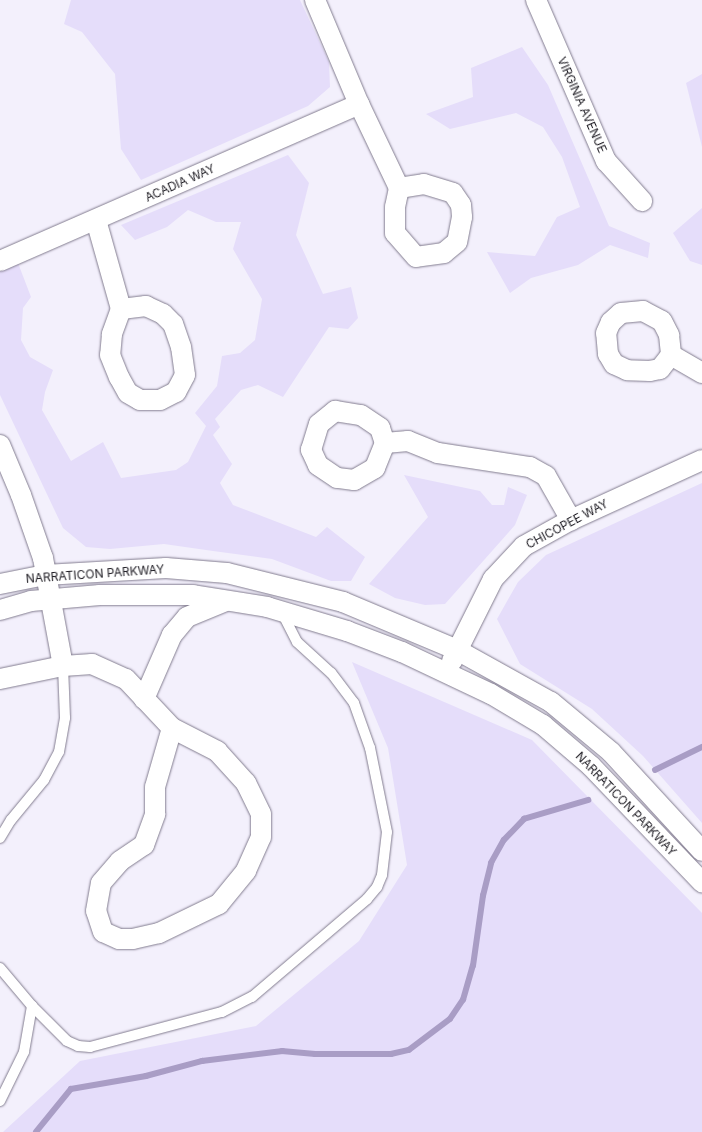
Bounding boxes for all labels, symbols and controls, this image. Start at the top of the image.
street label: VIRGINIA AVENUE [554,55,610,155]
street label: ACADIA WAY [143,161,217,205]
street label: CHICOPEE WAY [523,496,611,552]
street label: NARRATICON PARKWAY [25,562,165,586]
street label: NARRATICON PARKWAY [573,749,679,859]

